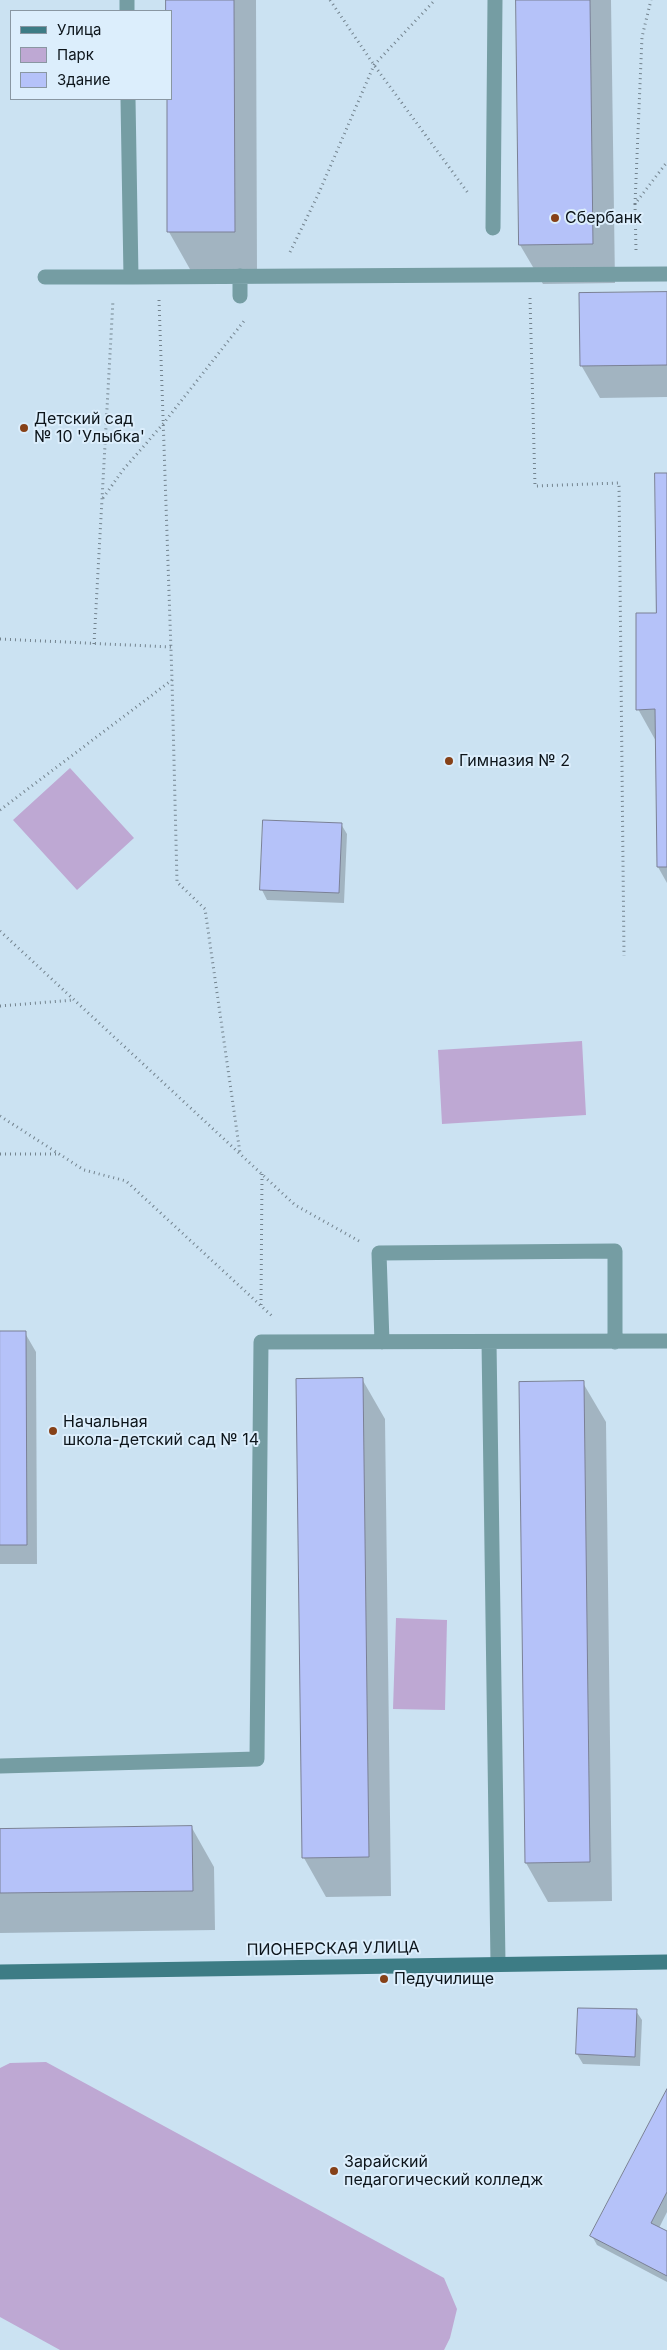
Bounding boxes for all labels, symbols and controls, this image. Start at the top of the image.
legend [10,10,172,100]
text: Улица [57,20,101,39]
text: Парк [57,45,94,64]
text: Здание [57,70,111,89]
place label: Сбербанк [565,208,642,228]
marker: Сбербанк [549,212,561,224]
place label: Детский сад № 10 'Улыбка' [34,409,145,447]
marker: Детский сад № 10 'Улыбка' [18,422,30,434]
place label: Гимназия № 2 [459,751,570,771]
marker: Гимназия № 2 [443,755,455,767]
place label: Начальная школа-детский сад № 14 [63,1412,259,1450]
marker: Начальная школа-детский сад № 14 [47,1425,59,1437]
street label: ПИОНЕРСКАЯ УЛИЦА [246,1938,420,1960]
place label: Педучилище [394,1969,494,1989]
marker: Педучилище [378,1973,390,1985]
place label: Зарайский педагогический колледж [344,2152,543,2190]
marker: Зарайский педагогический колледж [328,2165,340,2177]

